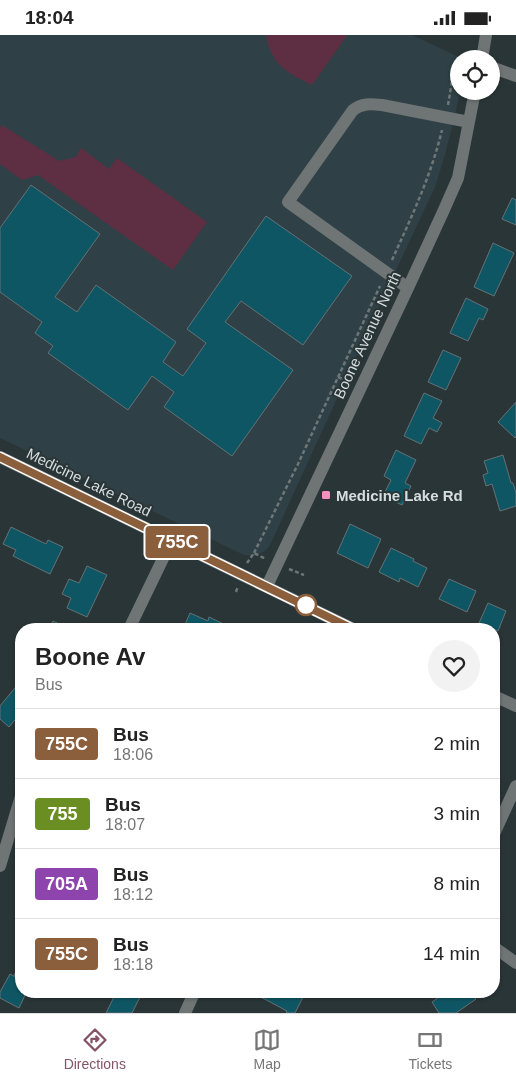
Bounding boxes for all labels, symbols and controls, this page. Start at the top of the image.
text: 18:04 [25,7,74,28]
map controls [450,50,500,100]
button: locate [450,50,500,100]
street label: Boone Avenue North [330,269,404,401]
street label: Medicine Lake Road [24,444,154,520]
place label: Medicine Lake Rd [336,487,463,504]
marker: Medicine Lake Rd [320,489,332,501]
line badge: 755C [142,526,212,558]
text: 755C [155,532,199,552]
unlabelled marker [295,594,317,616]
button: heart [428,640,480,692]
text: Boone Av [35,643,145,670]
text: Bus [35,676,63,693]
text: Bus [113,724,149,745]
text: 2 min [434,733,480,754]
text: 755C [45,734,88,754]
text: 18:06 [113,746,153,763]
text: Bus [105,794,141,815]
text: 3 min [434,803,480,824]
text: 755 [47,804,78,824]
text: 18:07 [105,816,145,833]
text: Bus [113,864,149,885]
text: 8 min [434,873,480,894]
text: 705A [45,874,88,894]
text: 18:12 [113,886,153,903]
text: Bus [113,934,149,955]
text: 14 min [423,943,480,964]
text: 755C [45,944,88,964]
text: 18:18 [113,956,153,973]
tab: Directions [64,1026,126,1072]
tab: Map [253,1026,281,1072]
tab: Tickets [408,1026,452,1072]

